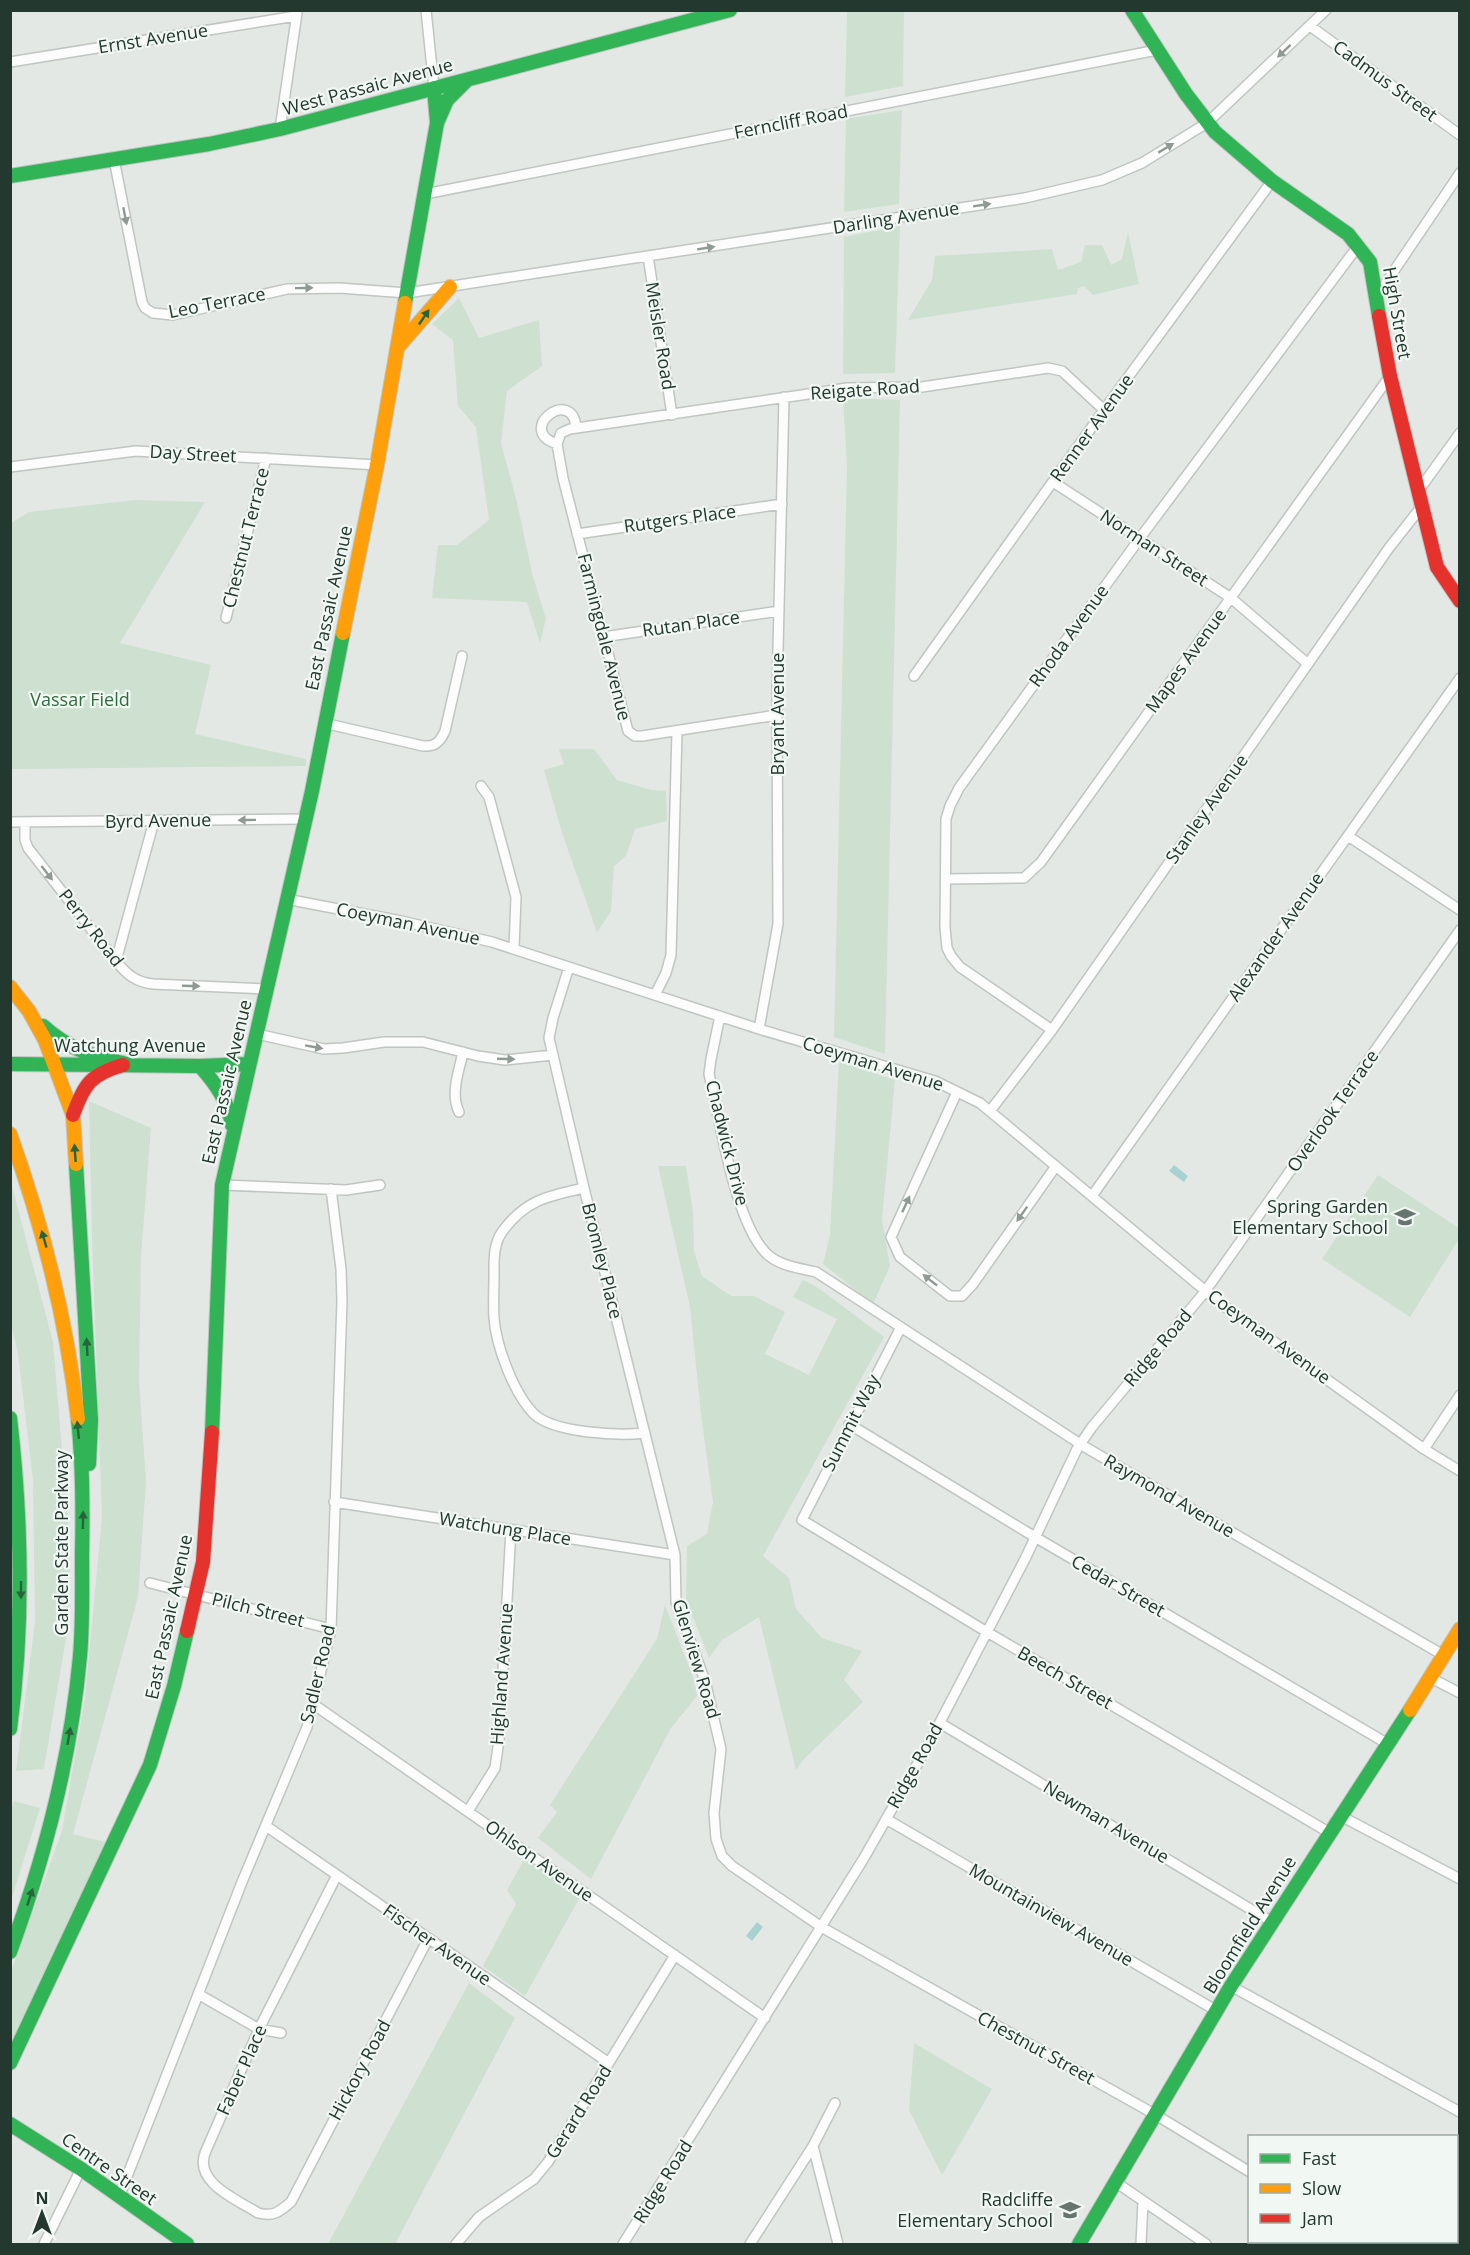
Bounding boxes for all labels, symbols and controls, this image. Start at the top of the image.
street label: Ernst Avenue [96,17,209,59]
street label: Cadmus Street [1329,34,1443,126]
one-way arrow [1277,43,1291,57]
street label: West Passaic Avenue [280,52,455,120]
street label: Ferncliff Road [732,98,850,144]
one-way arrow [1158,143,1174,154]
street label: Darling Avenue [831,195,961,239]
one-way arrow [972,201,991,210]
one-way arrow [121,207,130,226]
one-way arrow [696,243,715,252]
street label: High Street [1378,265,1418,361]
street label: Meisler Road [641,280,681,392]
street label: Leo Terrace [166,281,267,323]
one-way arrow [295,283,314,293]
one-way arrow [418,309,430,325]
street label: Renner Avenue [1044,369,1139,486]
street label: Reigate Road [809,373,920,405]
street label: Day Street [149,439,237,467]
street label: Chestnut Terrace [216,465,274,611]
street label: Rutgers Place [622,498,738,538]
street label: Norman Street [1096,503,1213,591]
street label: East Passaic Avenue [299,523,357,693]
street label: Farmingdale Avenue [573,551,637,723]
street label: Rhoda Avenue [1023,579,1114,692]
street label: Rutan Place [640,604,741,642]
street label: Mapes Avenue [1139,604,1231,717]
street label: Bryant Avenue [765,653,789,775]
park label: Vassar Field [30,687,130,711]
street label: Stanley Avenue [1160,749,1253,868]
street label: Byrd Avenue [105,807,211,833]
one-way arrow [237,815,256,825]
one-way arrow [41,865,54,881]
street label: Alexander Avenue [1222,867,1329,1006]
street label: Perry Road [54,884,130,971]
street label: Coeyman Avenue [334,896,482,950]
one-way arrow [181,981,200,990]
street label: East Passaic Avenue [195,997,257,1166]
street label: Coeyman Avenue [800,1030,947,1096]
street label: Watchung Avenue [54,1033,206,1057]
one-way arrow [305,1043,324,1052]
street label: Overlook Terrace [1281,1044,1383,1176]
one-way arrow [497,1055,516,1064]
street label: Chadwick Drive [701,1077,755,1208]
one-way arrow [71,1143,80,1162]
place label: Spring Garden Elementary School [1232,1194,1388,1239]
one-way arrow [901,1196,910,1213]
street label: Bromley Place [577,1200,629,1321]
one-way arrow [1016,1205,1028,1221]
school or university icon: Spring Garden Elementary School [1393,1205,1417,1229]
one-way arrow [39,1229,48,1247]
one-way arrow [922,1275,937,1287]
street label: Coeyman Avenue [1203,1283,1336,1389]
street label: Ridge Road [1118,1304,1197,1391]
one-way arrow [82,1337,92,1356]
street label: Summit Way [815,1369,885,1475]
one-way arrow [73,1421,83,1440]
street label: Raymond Avenue [1100,1448,1239,1542]
street label: Garden State Parkway [49,1449,73,1636]
street label: Watchung Place [437,1506,573,1550]
one-way arrow [78,1510,87,1529]
street label: East Passaic Avenue [139,1532,197,1702]
street label: Cedar Street [1067,1549,1170,1622]
one-way arrow [16,1581,26,1600]
street label: Pilch Street [209,1586,307,1632]
street label: Glenview Road [667,1596,727,1722]
street label: Highland Avenue [484,1602,518,1746]
street label: Sadler Road [294,1622,340,1725]
street label: Beech Street [1013,1640,1118,1714]
street label: Ridge Road [881,1719,947,1813]
one-way arrow [65,1726,74,1745]
street label: Newman Avenue [1039,1774,1174,1868]
street label: Ohlson Avenue [481,1814,599,1907]
street label: Bloomfield Avenue [1197,1851,1301,1998]
street label: Mountainview Avenue [965,1857,1138,1971]
one-way arrow [26,1888,35,1906]
street label: Fischer Avenue [379,1898,496,1990]
street label: Chestnut Street [973,2005,1100,2089]
street label: Hickory Road [323,2015,396,2124]
street label: Faber Place [210,2021,272,2119]
street label: Gerard Road [540,2060,617,2163]
street label: Centre Street [57,2126,162,2210]
street label: Ridge Road [627,2135,697,2228]
legend [1248,2135,1458,2243]
text: Fast [1302,2146,1336,2170]
text: Slow [1302,2176,1341,2200]
north arrow [12,2183,72,2243]
text: N [35,2187,49,2209]
place label: Radcliffe Elementary School [897,2187,1053,2232]
school or university icon: Radcliffe Elementary School [1058,2198,1082,2222]
text: Jam [1300,2206,1334,2230]

